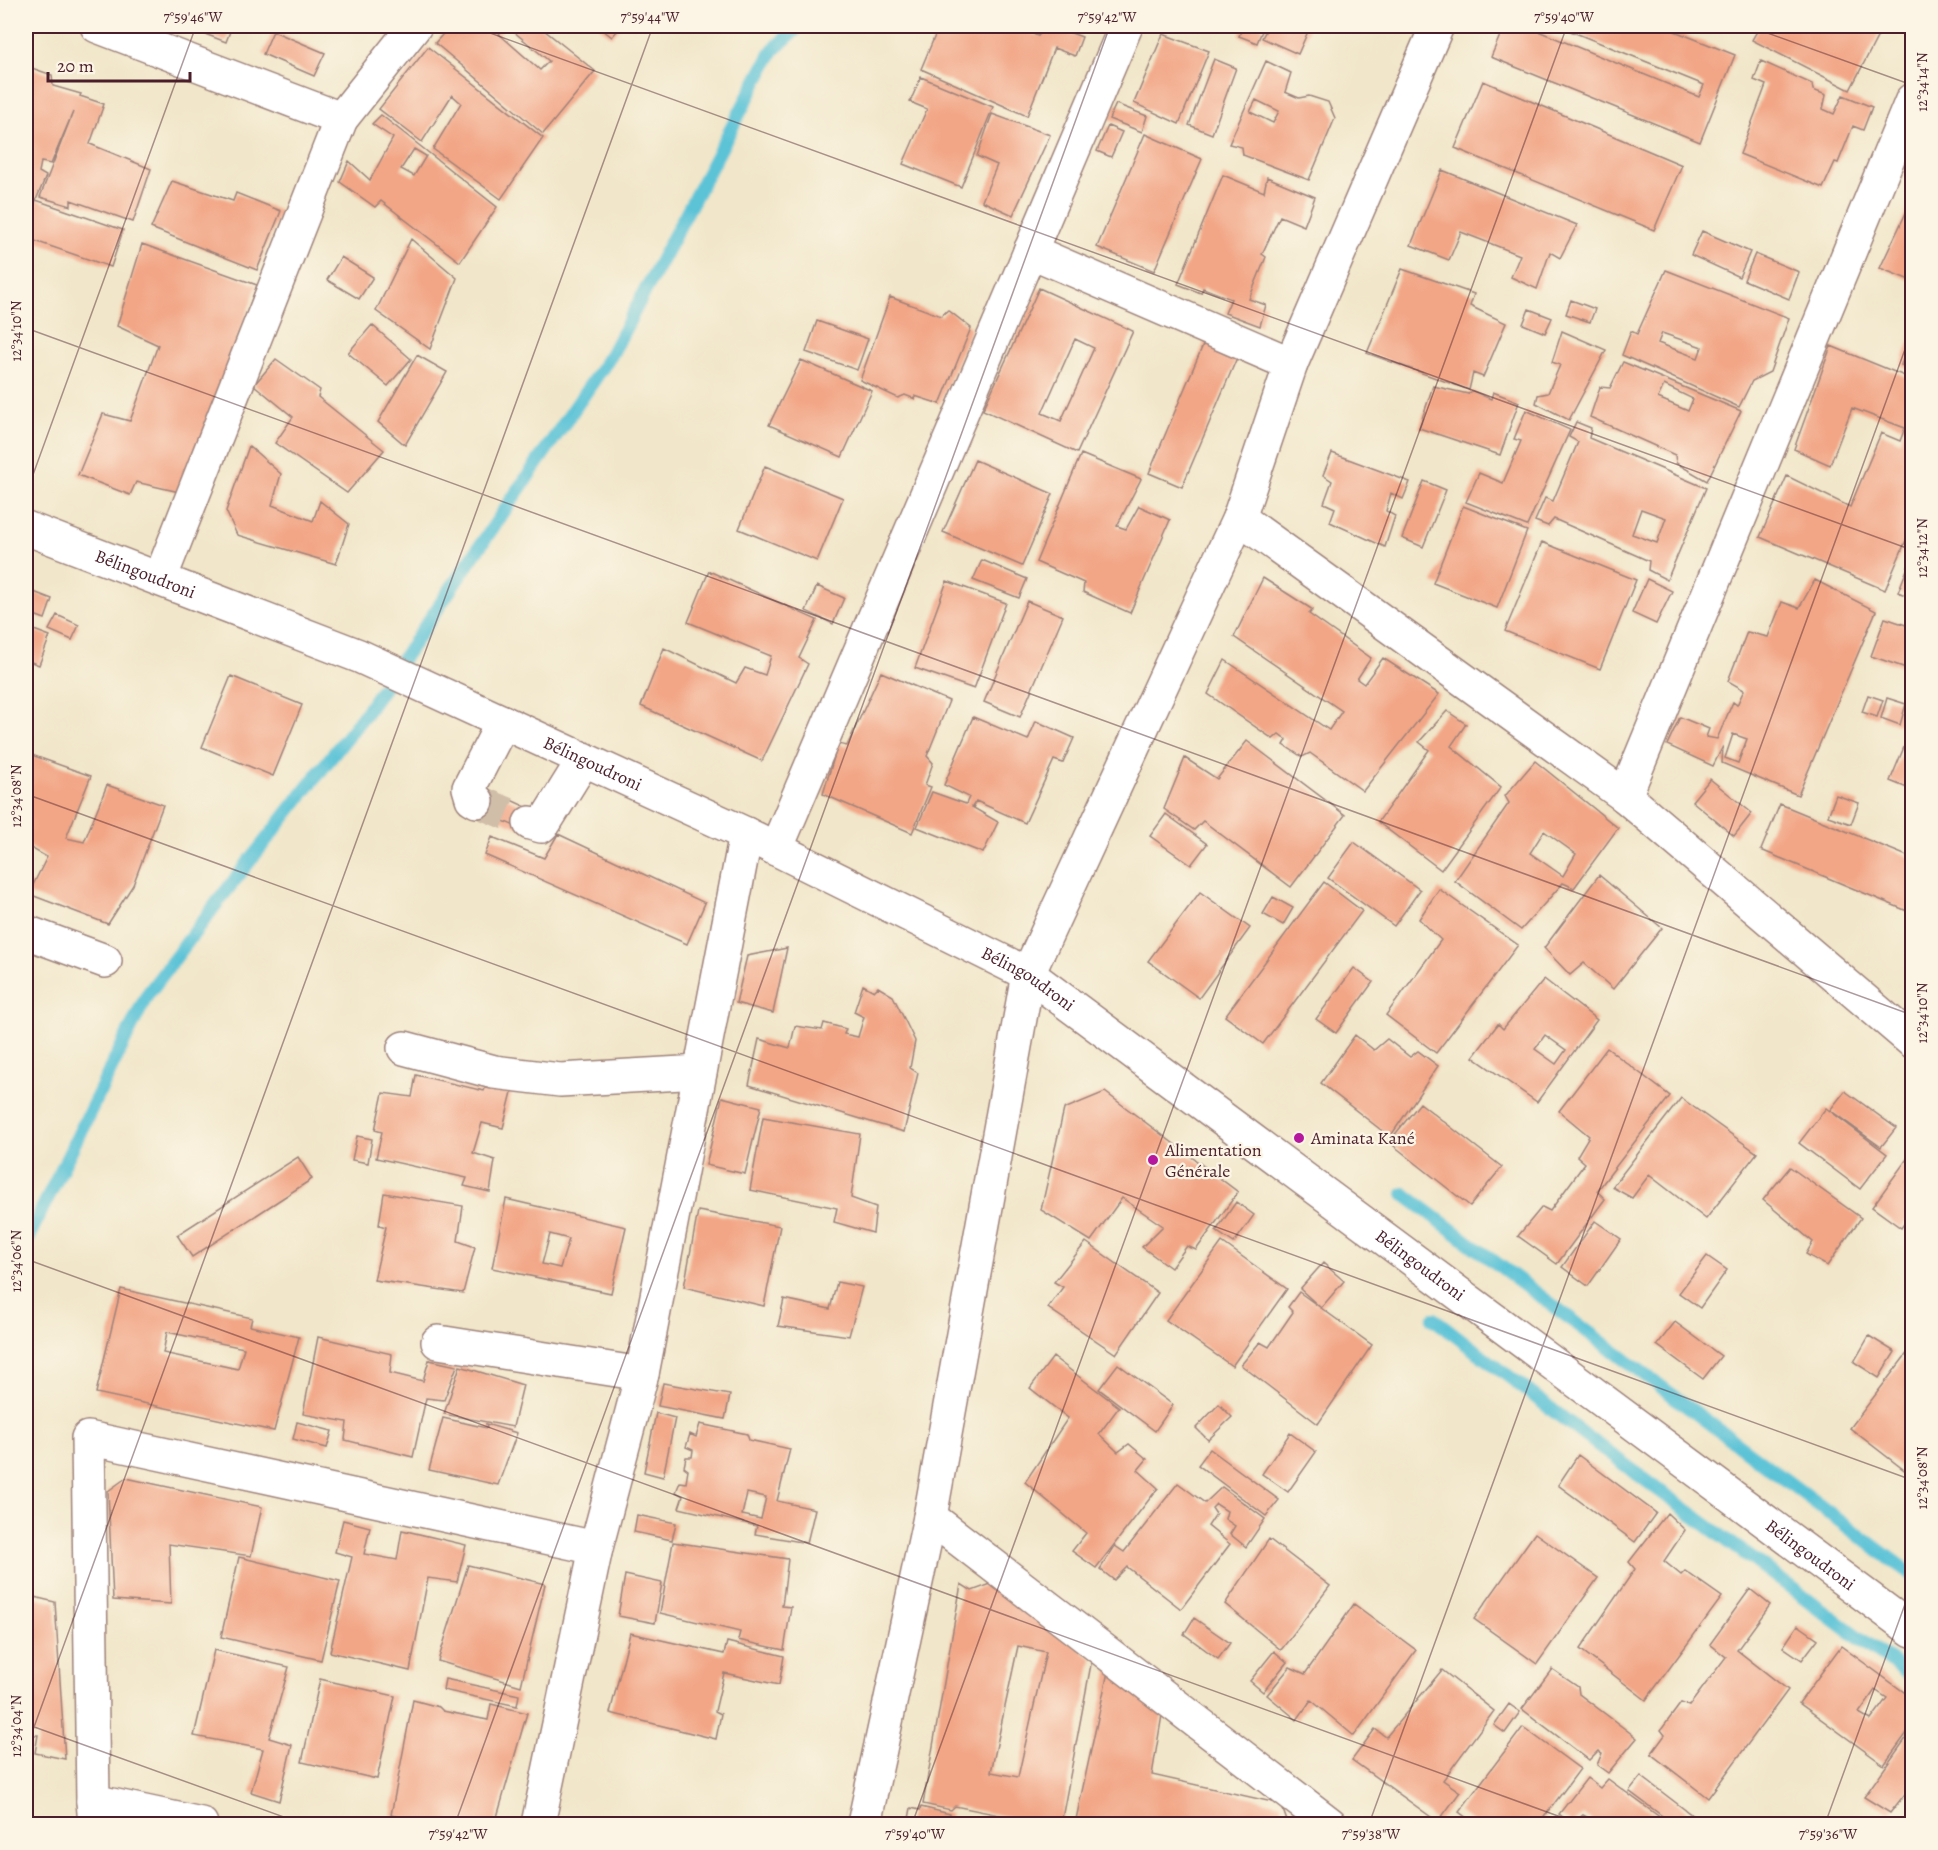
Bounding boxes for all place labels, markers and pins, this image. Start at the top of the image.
place label: Aminata Kané [1310,1126,1415,1150]
marker: Aminata Kané [1292,1131,1306,1145]
place label: Alimentation Générale [1164,1138,1262,1183]
marker: Alimentation Générale [1146,1153,1160,1167]

